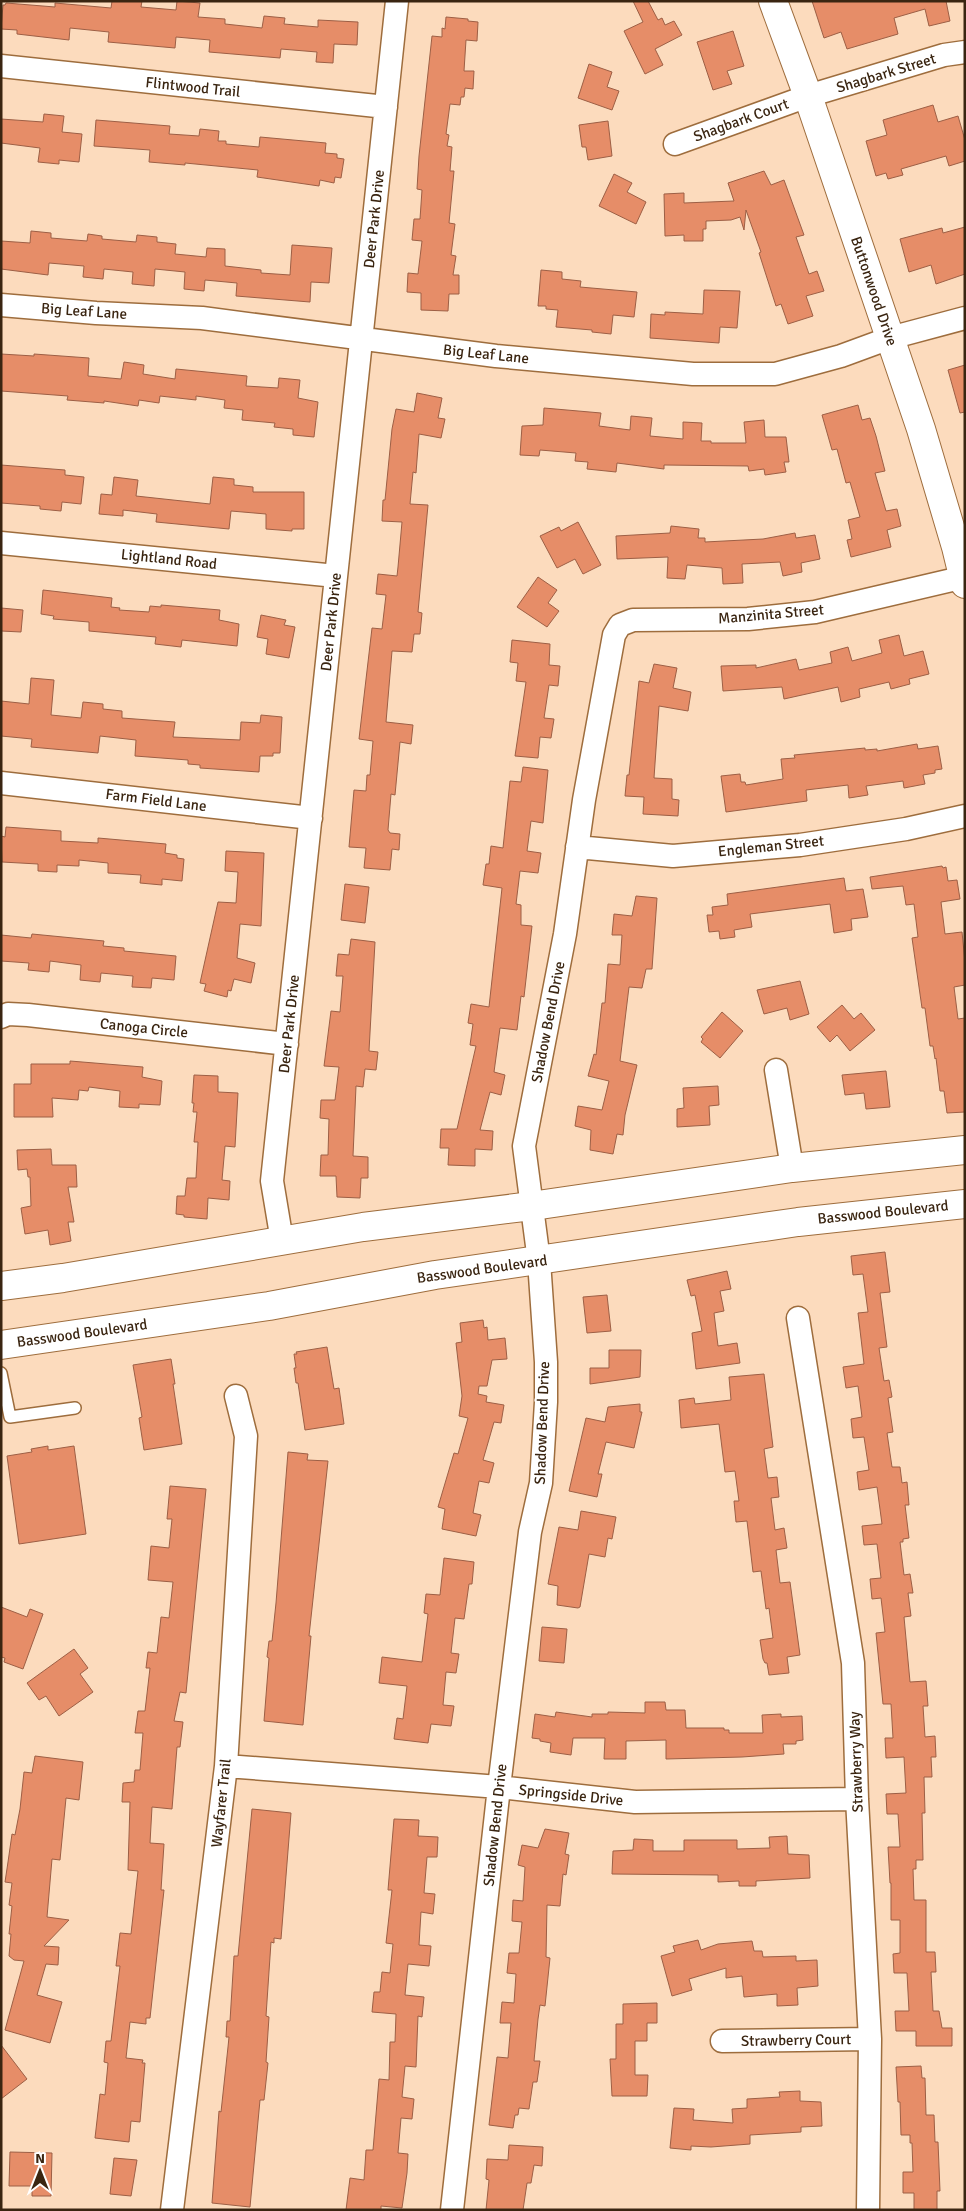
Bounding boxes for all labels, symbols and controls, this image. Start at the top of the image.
street label: Shagbark Street [834,49,938,97]
street label: Flintwood Trail [145,73,241,101]
street label: Shagbark Court [691,94,791,146]
street label: Deer Park Drive [360,169,388,269]
street label: Buttonwood Drive [847,234,901,348]
street label: Big Leaf Lane [40,299,128,323]
street label: Big Leaf Lane [442,341,530,367]
street label: Lightland Road [120,545,218,573]
street label: Deer Park Drive [317,572,345,672]
street label: Manzinita Street [717,600,825,628]
street label: Farm Field Lane [104,785,208,815]
street label: Engleman Street [717,831,825,861]
street label: Shadow Bend Drive [527,960,569,1084]
street label: Deer Park Drive [275,974,303,1074]
street label: Canoga Circle [99,1014,189,1042]
street label: Basswood Boulevard [817,1196,949,1228]
street label: Basswood Boulevard [416,1251,549,1287]
street label: Basswood Boulevard [16,1315,149,1351]
street label: Shadow Bend Drive [531,1361,553,1485]
street label: Strawberry Way [845,1711,867,1813]
street label: Wayfarer Trail [207,1758,235,1848]
street label: Shadow Bend Drive [480,1763,510,1887]
street label: Springside Drive [518,1781,624,1809]
street label: Strawberry Court [741,2030,851,2050]
north arrow [15,2146,65,2196]
text: N [35,2150,45,2167]

